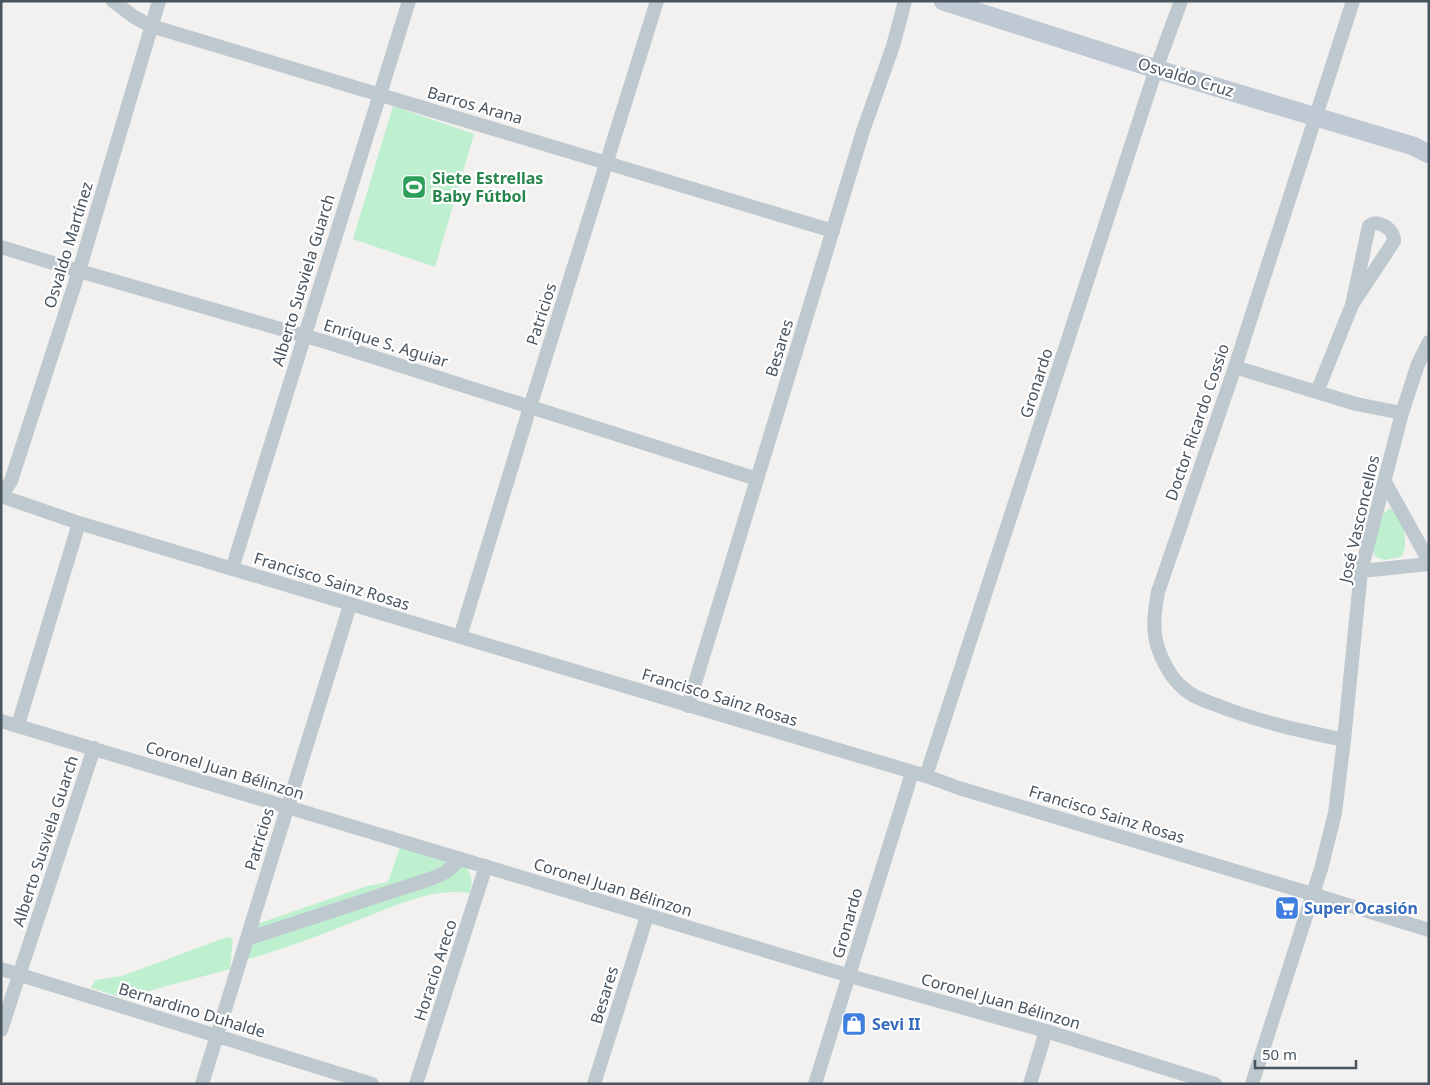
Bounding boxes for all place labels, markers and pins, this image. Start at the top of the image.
place label: Siete Estrellas Baby Fútbol [432,167,543,207]
sports icon: Siete Estrellas Baby Fútbol [401,174,427,200]
supermarket icon: Super Ocasión [1274,895,1300,921]
place label: Super Ocasión [1304,897,1418,919]
shop icon: Sevi II [841,1011,867,1037]
place label: Sevi II [872,1013,921,1035]

